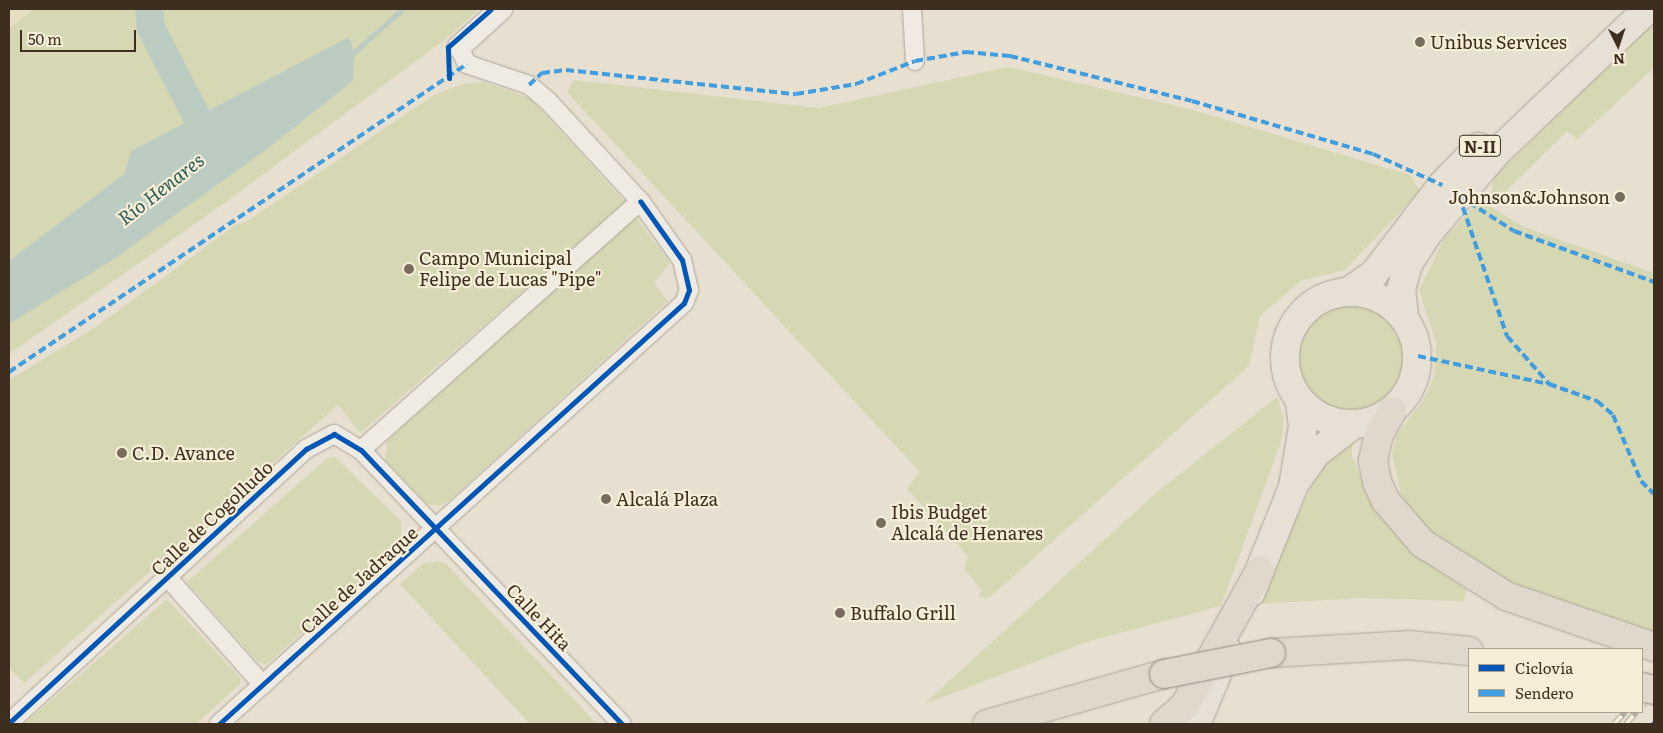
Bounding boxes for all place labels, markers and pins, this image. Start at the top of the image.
place label: Unibus Services [1430,31,1567,53]
marker: Unibus Services [1414,36,1426,48]
place label: Johnson&Johnson [1448,186,1610,208]
marker: Johnson&Johnson [1614,191,1626,203]
place label: Campo Municipal Felipe de Lucas "Pipe" [419,248,602,290]
marker: Campo Municipal Felipe de Lucas "Pipe" [403,263,415,275]
place label: C.D. Avance [132,442,235,464]
marker: C.D. Avance [116,447,128,459]
place label: Alcalá Plaza [616,488,718,510]
marker: Alcalá Plaza [600,493,612,505]
place label: Ibis Budget Alcalá de Henares [891,502,1043,544]
marker: Ibis Budget Alcalá de Henares [875,517,887,529]
place label: Buffalo Grill [850,602,956,624]
marker: Buffalo Grill [834,607,846,619]

